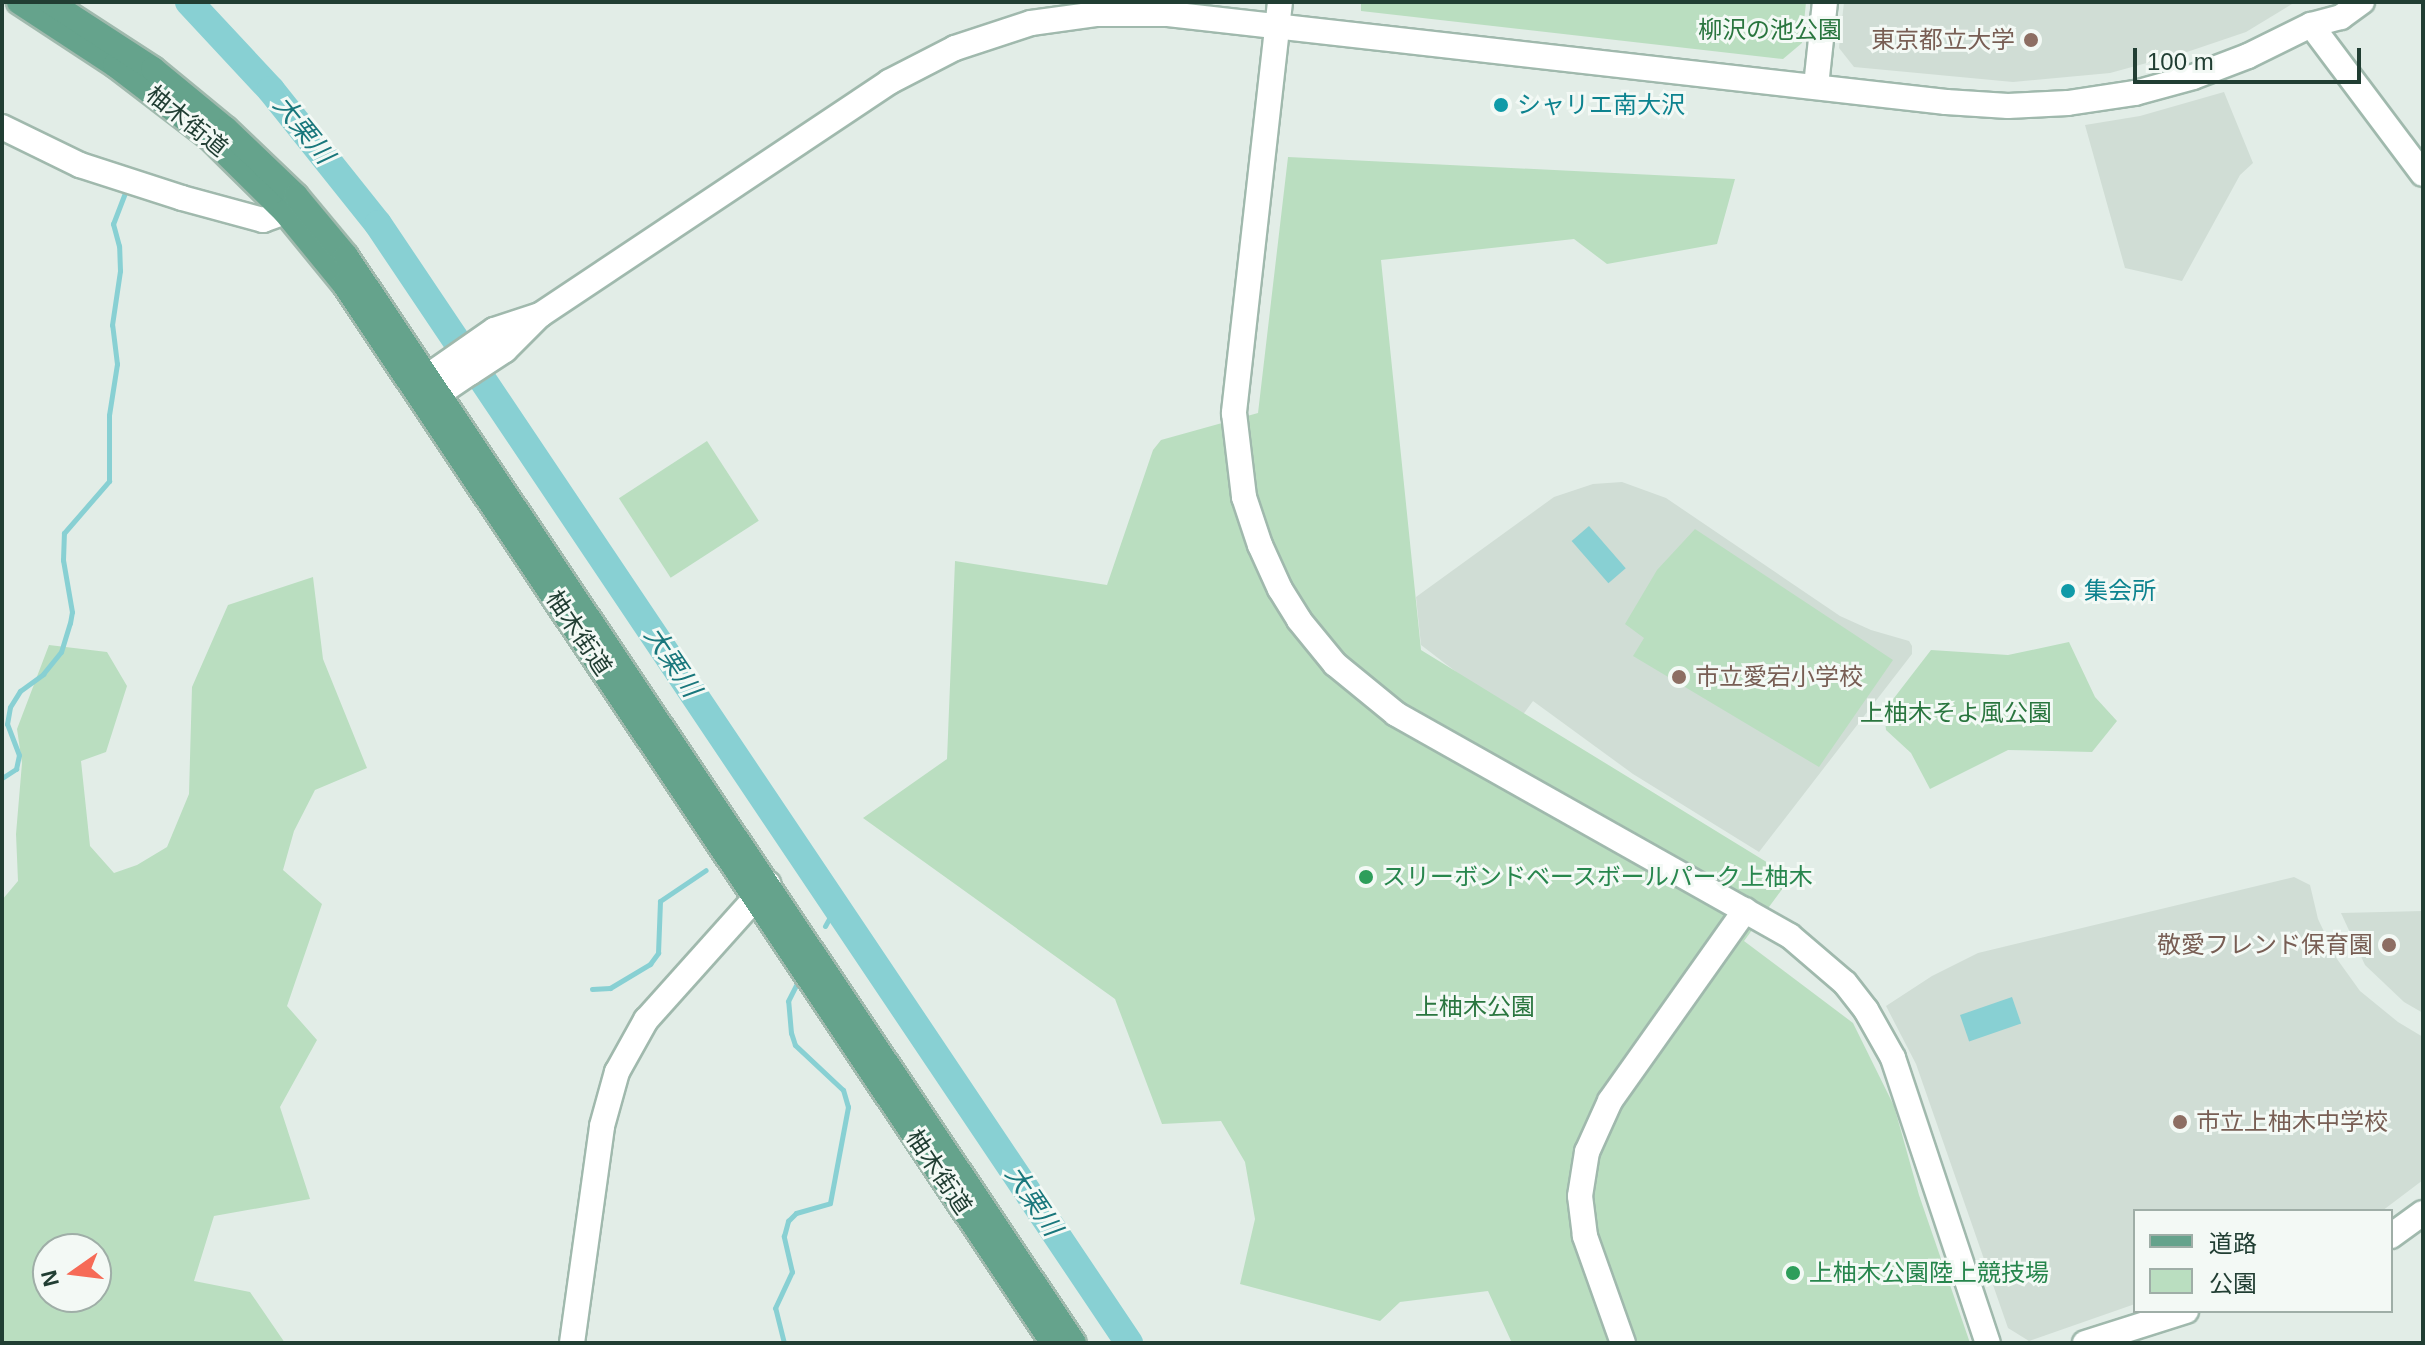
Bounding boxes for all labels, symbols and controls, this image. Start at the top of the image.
park label: 柳沢の池公園 [1698,16,1842,44]
place label: 東京都立大学 [1871,26,2015,54]
marker: 東京都立大学 [2022,31,2040,49]
scale bar [2137,32,2365,82]
text: 100 m [2147,48,2214,75]
street label: 柚木街道 [141,80,233,162]
water label: 大栗川 [266,90,340,170]
place label: シャリエ南大沢 [1517,91,1685,119]
marker: シャリエ南大沢 [1492,96,1510,114]
place label: 集会所 [2084,577,2156,605]
marker: 集会所 [2059,582,2077,600]
street label: 柚木街道 [540,585,618,681]
water label: 大栗川 [637,621,707,703]
place label: 市立愛宕小学校 [1695,663,1863,691]
marker: 市立愛宕小学校 [1670,668,1688,686]
park label: 上柚木そよ風公園 [1860,699,2052,727]
place label: スリーボンドベースボールパーク上柚木 [1382,863,1814,891]
marker: スリーボンドベースボールパーク上柚木 [1357,868,1375,886]
place label: 敬愛フレンド保育園 [2157,931,2373,959]
marker: 敬愛フレンド保育園 [2380,936,2398,954]
park label: 上柚木公園 [1415,993,1535,1021]
place label: 市立上柚木中学校 [2196,1108,2388,1136]
marker: 市立上柚木中学校 [2171,1113,2189,1131]
street label: 柚木街道 [900,1124,978,1220]
water label: 大栗川 [998,1160,1068,1242]
legend [2133,1209,2393,1313]
text: 道路 [2209,1230,2257,1257]
north arrow [32,1233,112,1313]
place label: 上柚木公園陸上競技場 [1809,1259,2049,1287]
marker: 上柚木公園陸上競技場 [1784,1264,1802,1282]
text: N [36,1268,64,1289]
text: 公園 [2209,1270,2257,1297]

